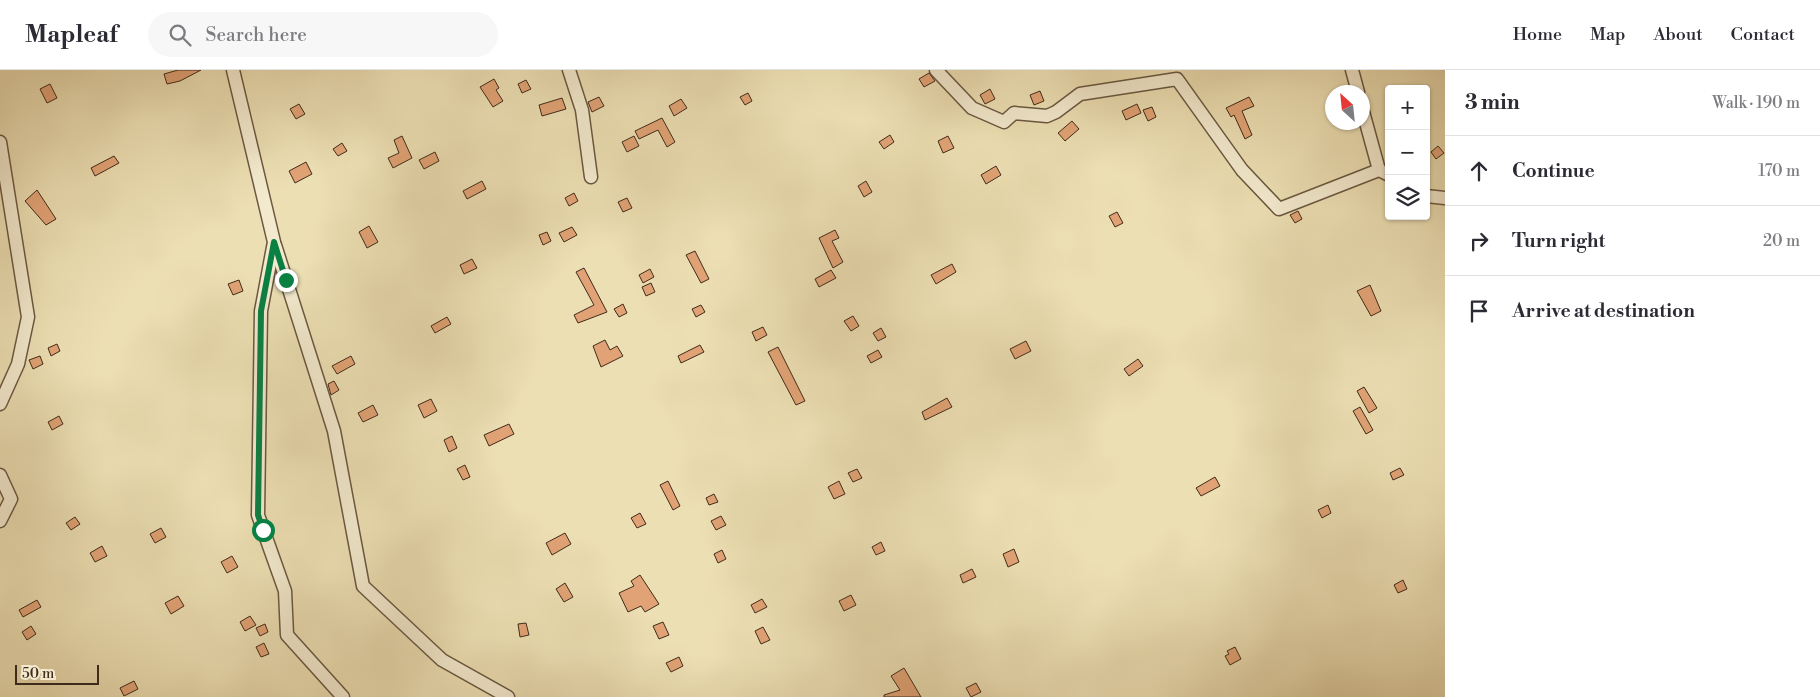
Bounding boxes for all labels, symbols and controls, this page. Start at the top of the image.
search box [148,12,498,57]
text: Mapleaf [25,20,118,50]
icon: search [166,21,194,49]
text: Search here [206,23,307,47]
text: Home [1513,23,1562,46]
text: Map [1590,23,1626,46]
text: About [1654,23,1703,46]
text: Contact [1731,23,1795,46]
north arrow [1325,85,1370,130]
map controls [1385,85,1430,220]
button: + [1385,85,1430,130]
text: 3 min [1465,90,1520,116]
text: Walk · 190 m [1712,93,1800,113]
button: − [1385,130,1430,175]
icon: ahead [1465,157,1493,185]
text: Continue [1512,159,1595,183]
text: 170 m [1758,161,1800,181]
button: layers [1385,175,1430,220]
icon: right [1465,227,1493,255]
text: Turn right [1512,229,1605,253]
text: 20 m [1763,231,1800,251]
route end [275,269,298,292]
icon: arrive [1465,297,1493,325]
text: Arrive at destination [1512,299,1695,323]
route start [252,519,275,542]
scale bar [15,662,99,685]
text: 50 m [22,665,54,683]

